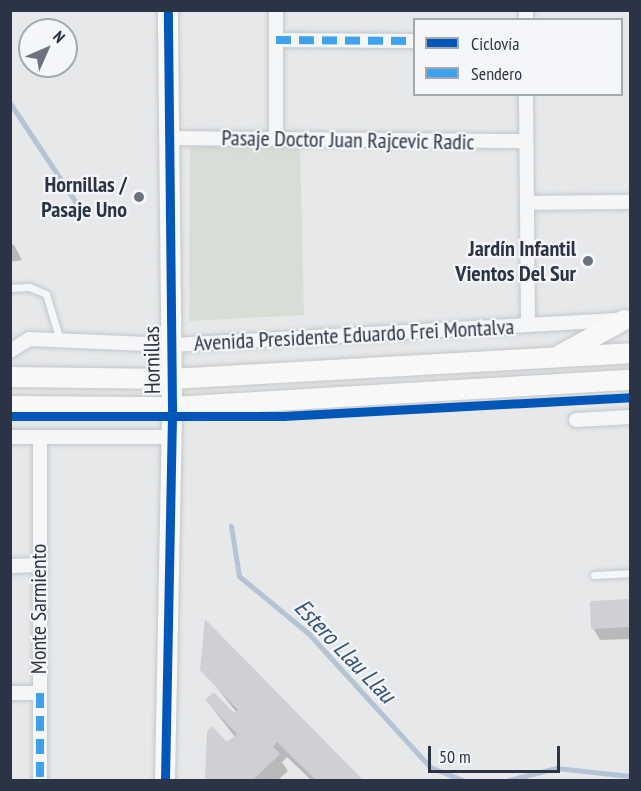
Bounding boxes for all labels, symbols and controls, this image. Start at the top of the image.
north arrow [18,18,78,78]
legend [413,18,623,96]
text: N [49,27,69,47]
text: Ciclovía [471,32,519,55]
text: Sendero [471,62,522,85]
street label: Pasaje Doctor Juan Rajcevic Radic [221,125,475,155]
place label: Hornillas / Pasaje Uno [41,171,127,222]
marker: Hornillas / Pasaje Uno [132,190,146,204]
place label: Jardín Infantil Vientos Del Sur [455,235,576,286]
marker: Jardín Infantil Vientos Del Sur [581,254,595,268]
street label: Avenida Presidente Eduardo Frei Montalva [193,313,515,357]
street label: Hornillas [138,326,166,394]
street label: Monte Sarmiento [26,544,52,674]
water label: Estero Llau Llau [288,593,402,709]
scale bar [431,734,563,772]
text: 50 m [439,745,471,768]

